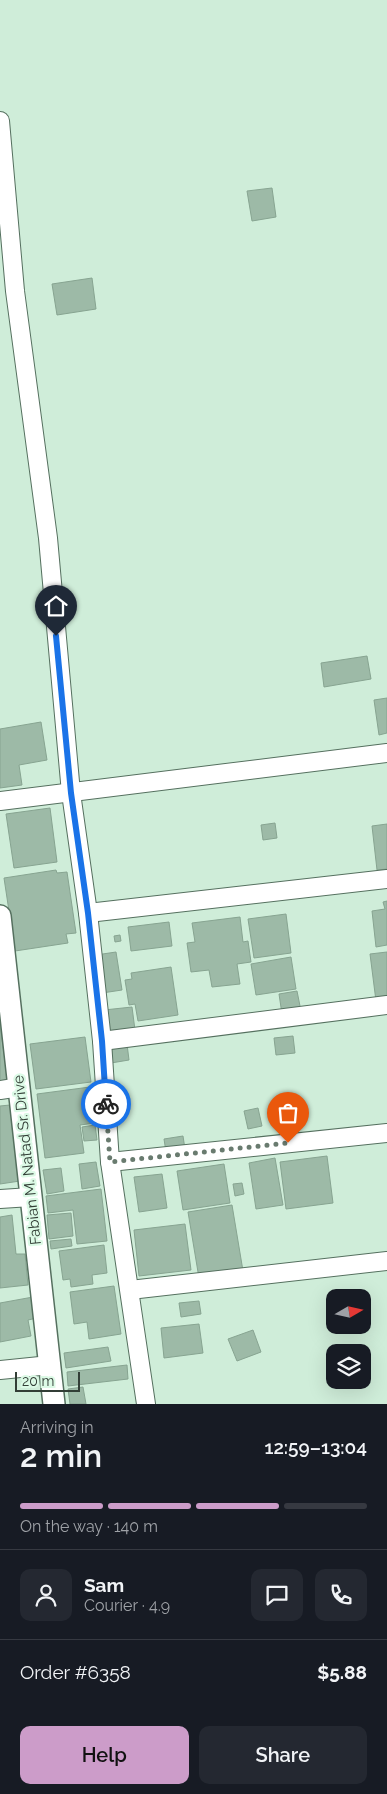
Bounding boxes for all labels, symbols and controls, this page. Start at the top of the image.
pin [35,585,77,636]
icon: home [42,592,70,620]
street label: Fabian M. Natad Sr. Drive [9,1074,45,1246]
courier [81,1079,131,1129]
icon: bike [92,1090,120,1118]
pin [267,1092,309,1143]
icon: bag [274,1099,302,1127]
north arrow [326,1289,371,1334]
map controls [326,1289,371,1389]
button: layers [326,1344,371,1389]
scale bar [15,1369,80,1392]
text: 20 m [22,1373,54,1389]
text: Arriving in [20,1418,94,1437]
text: 12:59–13:04 [264,1436,367,1458]
text: 2 min [20,1437,102,1474]
text: On the way · 140 m [20,1517,158,1536]
button: person [20,1569,72,1621]
button: chat [251,1569,303,1621]
button: phone [315,1569,367,1621]
text: Sam [84,1574,124,1596]
text: Courier · 4.9 [84,1596,170,1615]
text: Order #6358 [20,1661,131,1683]
text: $5.88 [317,1661,367,1683]
button: Help [20,1726,189,1784]
button: Share [199,1726,367,1784]

